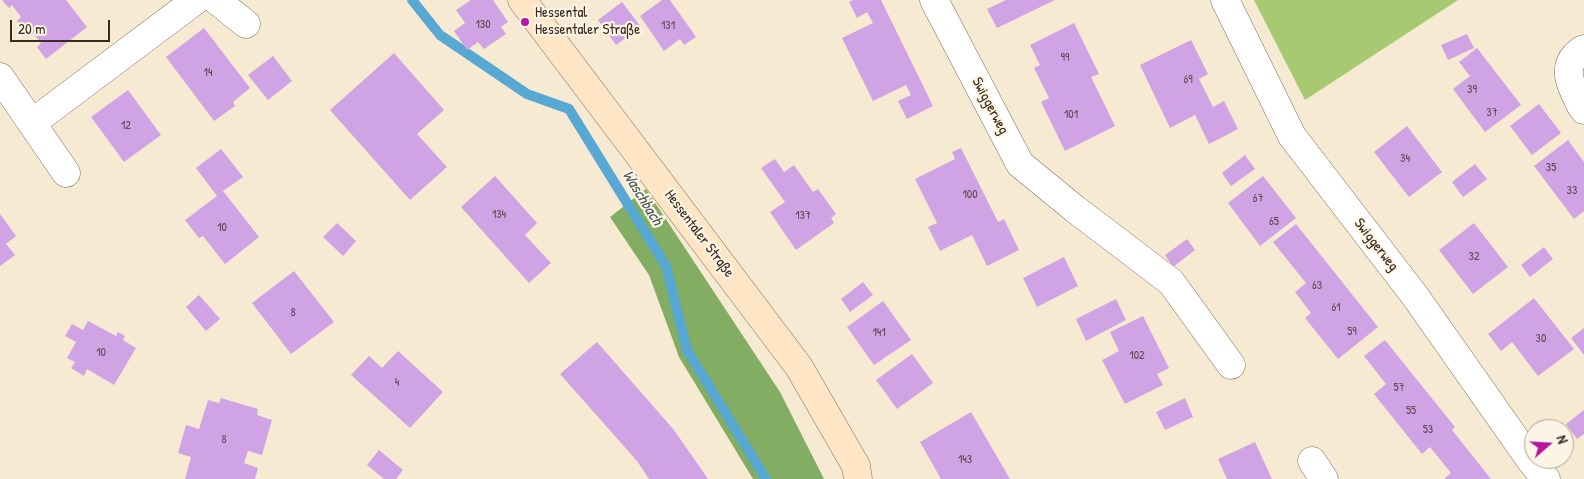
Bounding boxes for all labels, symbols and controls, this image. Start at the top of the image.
place label: Hessental Hessentaler Straße [535,4,640,39]
scale bar [12,10,112,42]
marker: Hessental Hessentaler Straße [519,16,531,28]
text: 20 m [18,18,45,39]
house number: 130 [475,18,491,32]
house number: 131 [661,19,675,33]
house number: 99 [1061,51,1069,65]
house number: 14 [204,66,212,80]
house number: 69 [1183,73,1193,87]
street label: Swiggerweg [968,74,1012,138]
house number: 39 [1467,83,1477,97]
house number: 37 [1486,106,1498,120]
house number: 101 [1064,108,1078,122]
house number: 12 [121,119,131,133]
house number: 34 [1400,152,1410,166]
house number: 35 [1546,161,1556,175]
water label: Waschbach [618,167,666,229]
house number: 33 [1567,184,1577,198]
street label: Hessentaler Straße [660,187,738,281]
house number: 100 [962,188,978,202]
house number: 67 [1253,192,1263,206]
house number: 134 [492,208,506,222]
house number: 137 [795,209,811,223]
house number: 65 [1269,215,1279,229]
street label: Swiggerweg [1350,215,1402,275]
house number: 10 [217,221,227,235]
house number: 32 [1469,250,1479,264]
house number: 63 [1312,279,1322,293]
house number: 61 [1331,301,1341,315]
house number: 8 [290,306,296,320]
house number: 59 [1347,325,1357,339]
house number: 141 [872,326,886,340]
house number: 30 [1536,332,1546,346]
house number: 10 [96,346,106,360]
house number: 102 [1129,349,1145,363]
house number: 4 [395,376,399,390]
house number: 57 [1393,381,1405,395]
house number: 55 [1406,404,1416,418]
north arrow [1524,419,1574,469]
house number: 53 [1423,423,1433,437]
house number: 8 [221,433,227,447]
text: N [1553,433,1573,446]
house number: 143 [958,453,972,467]

